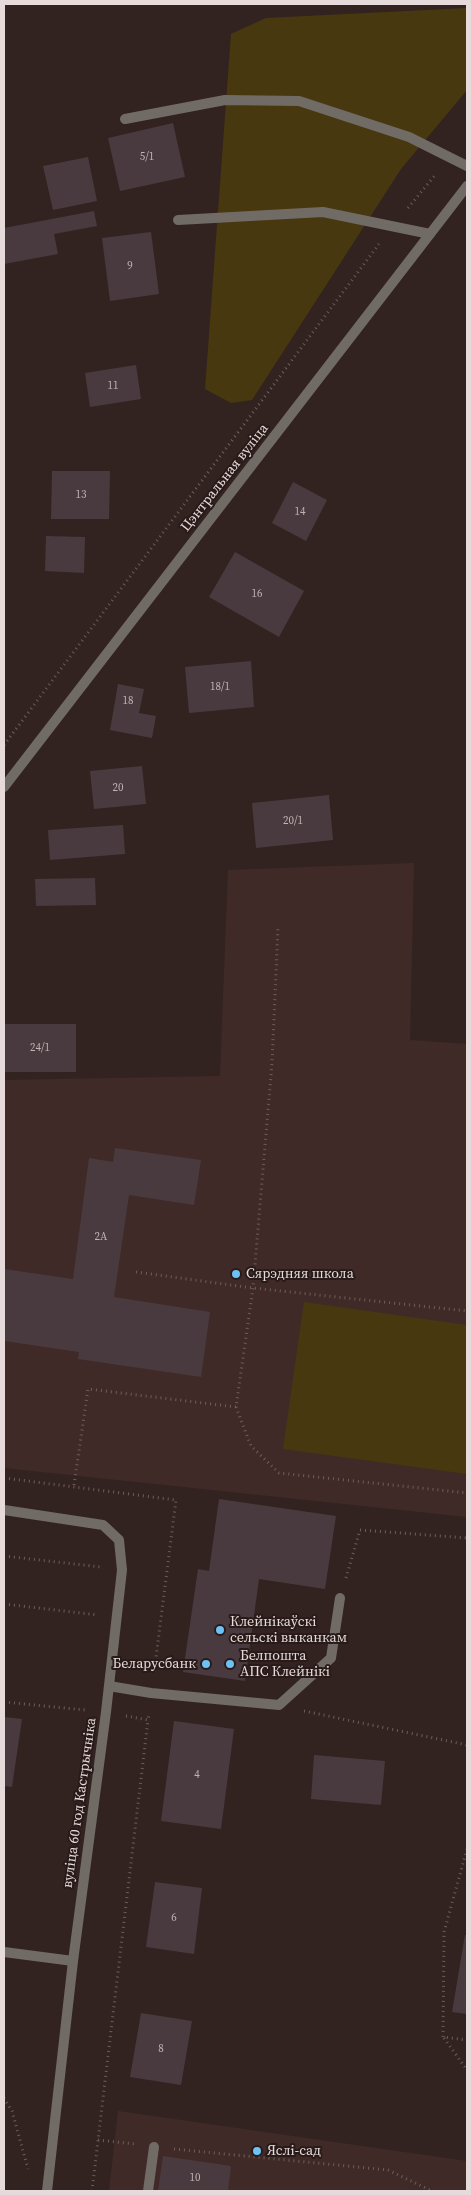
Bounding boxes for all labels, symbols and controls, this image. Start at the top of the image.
house number: 5/1 [140,150,154,164]
house number: 9 [127,259,133,273]
house number: 11 [108,379,118,393]
street label: Цэнтральная вуліца [178,421,272,535]
house number: 13 [76,488,86,502]
house number: 14 [295,505,305,519]
house number: 16 [252,587,262,601]
house number: 18/1 [210,680,230,694]
house number: 18 [123,694,133,708]
house number: 20 [113,781,123,795]
house number: 20/1 [283,814,303,828]
house number: 24/1 [30,1041,50,1055]
house number: 2А [95,1230,107,1244]
place label: Сярэдняя школа [246,1266,354,1282]
marker: Сярэдняя школа [230,1268,242,1280]
place label: Клейнікаўскі сельскі выканкам [230,1614,347,1646]
marker: Клейнікаўскі сельскі выканкам [214,1624,226,1636]
place label: Белпошта АПС Клейнікі [240,1648,330,1680]
place label: Беларусбанк [113,1656,196,1672]
marker: Беларусбанк [200,1658,212,1670]
marker: Белпошта АПС Клейнікі [224,1658,236,1670]
street label: вуліца 60 год Кастрычніка [60,1717,100,1889]
house number: 4 [194,1768,200,1782]
house number: 6 [171,1911,177,1925]
house number: 8 [158,2042,164,2056]
place label: Яслі-сад [267,2143,321,2159]
marker: Яслі-сад [251,2145,263,2157]
house number: 10 [190,2171,200,2185]

